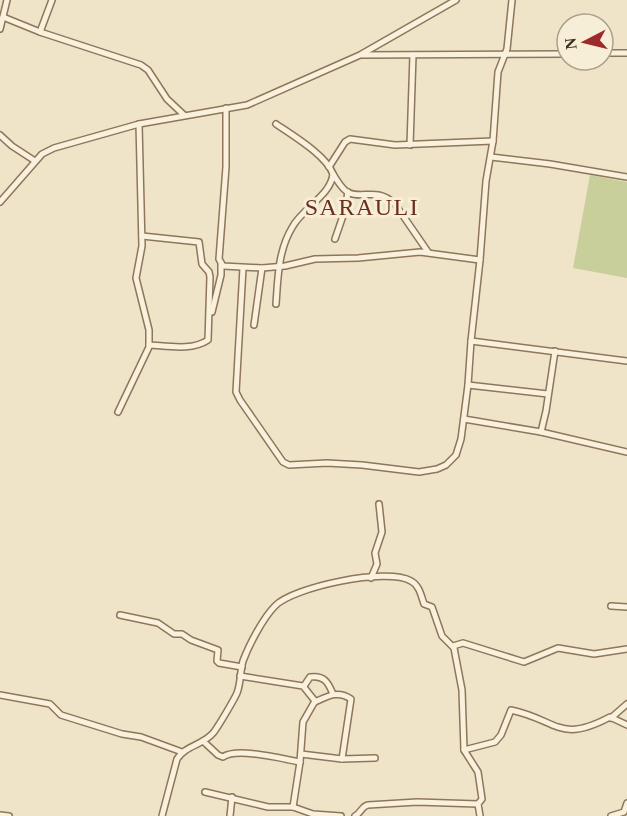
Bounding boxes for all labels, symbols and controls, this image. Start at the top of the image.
north arrow [555,12,615,72]
text: N [561,37,580,51]
district label: SARAULI [305,194,419,220]

